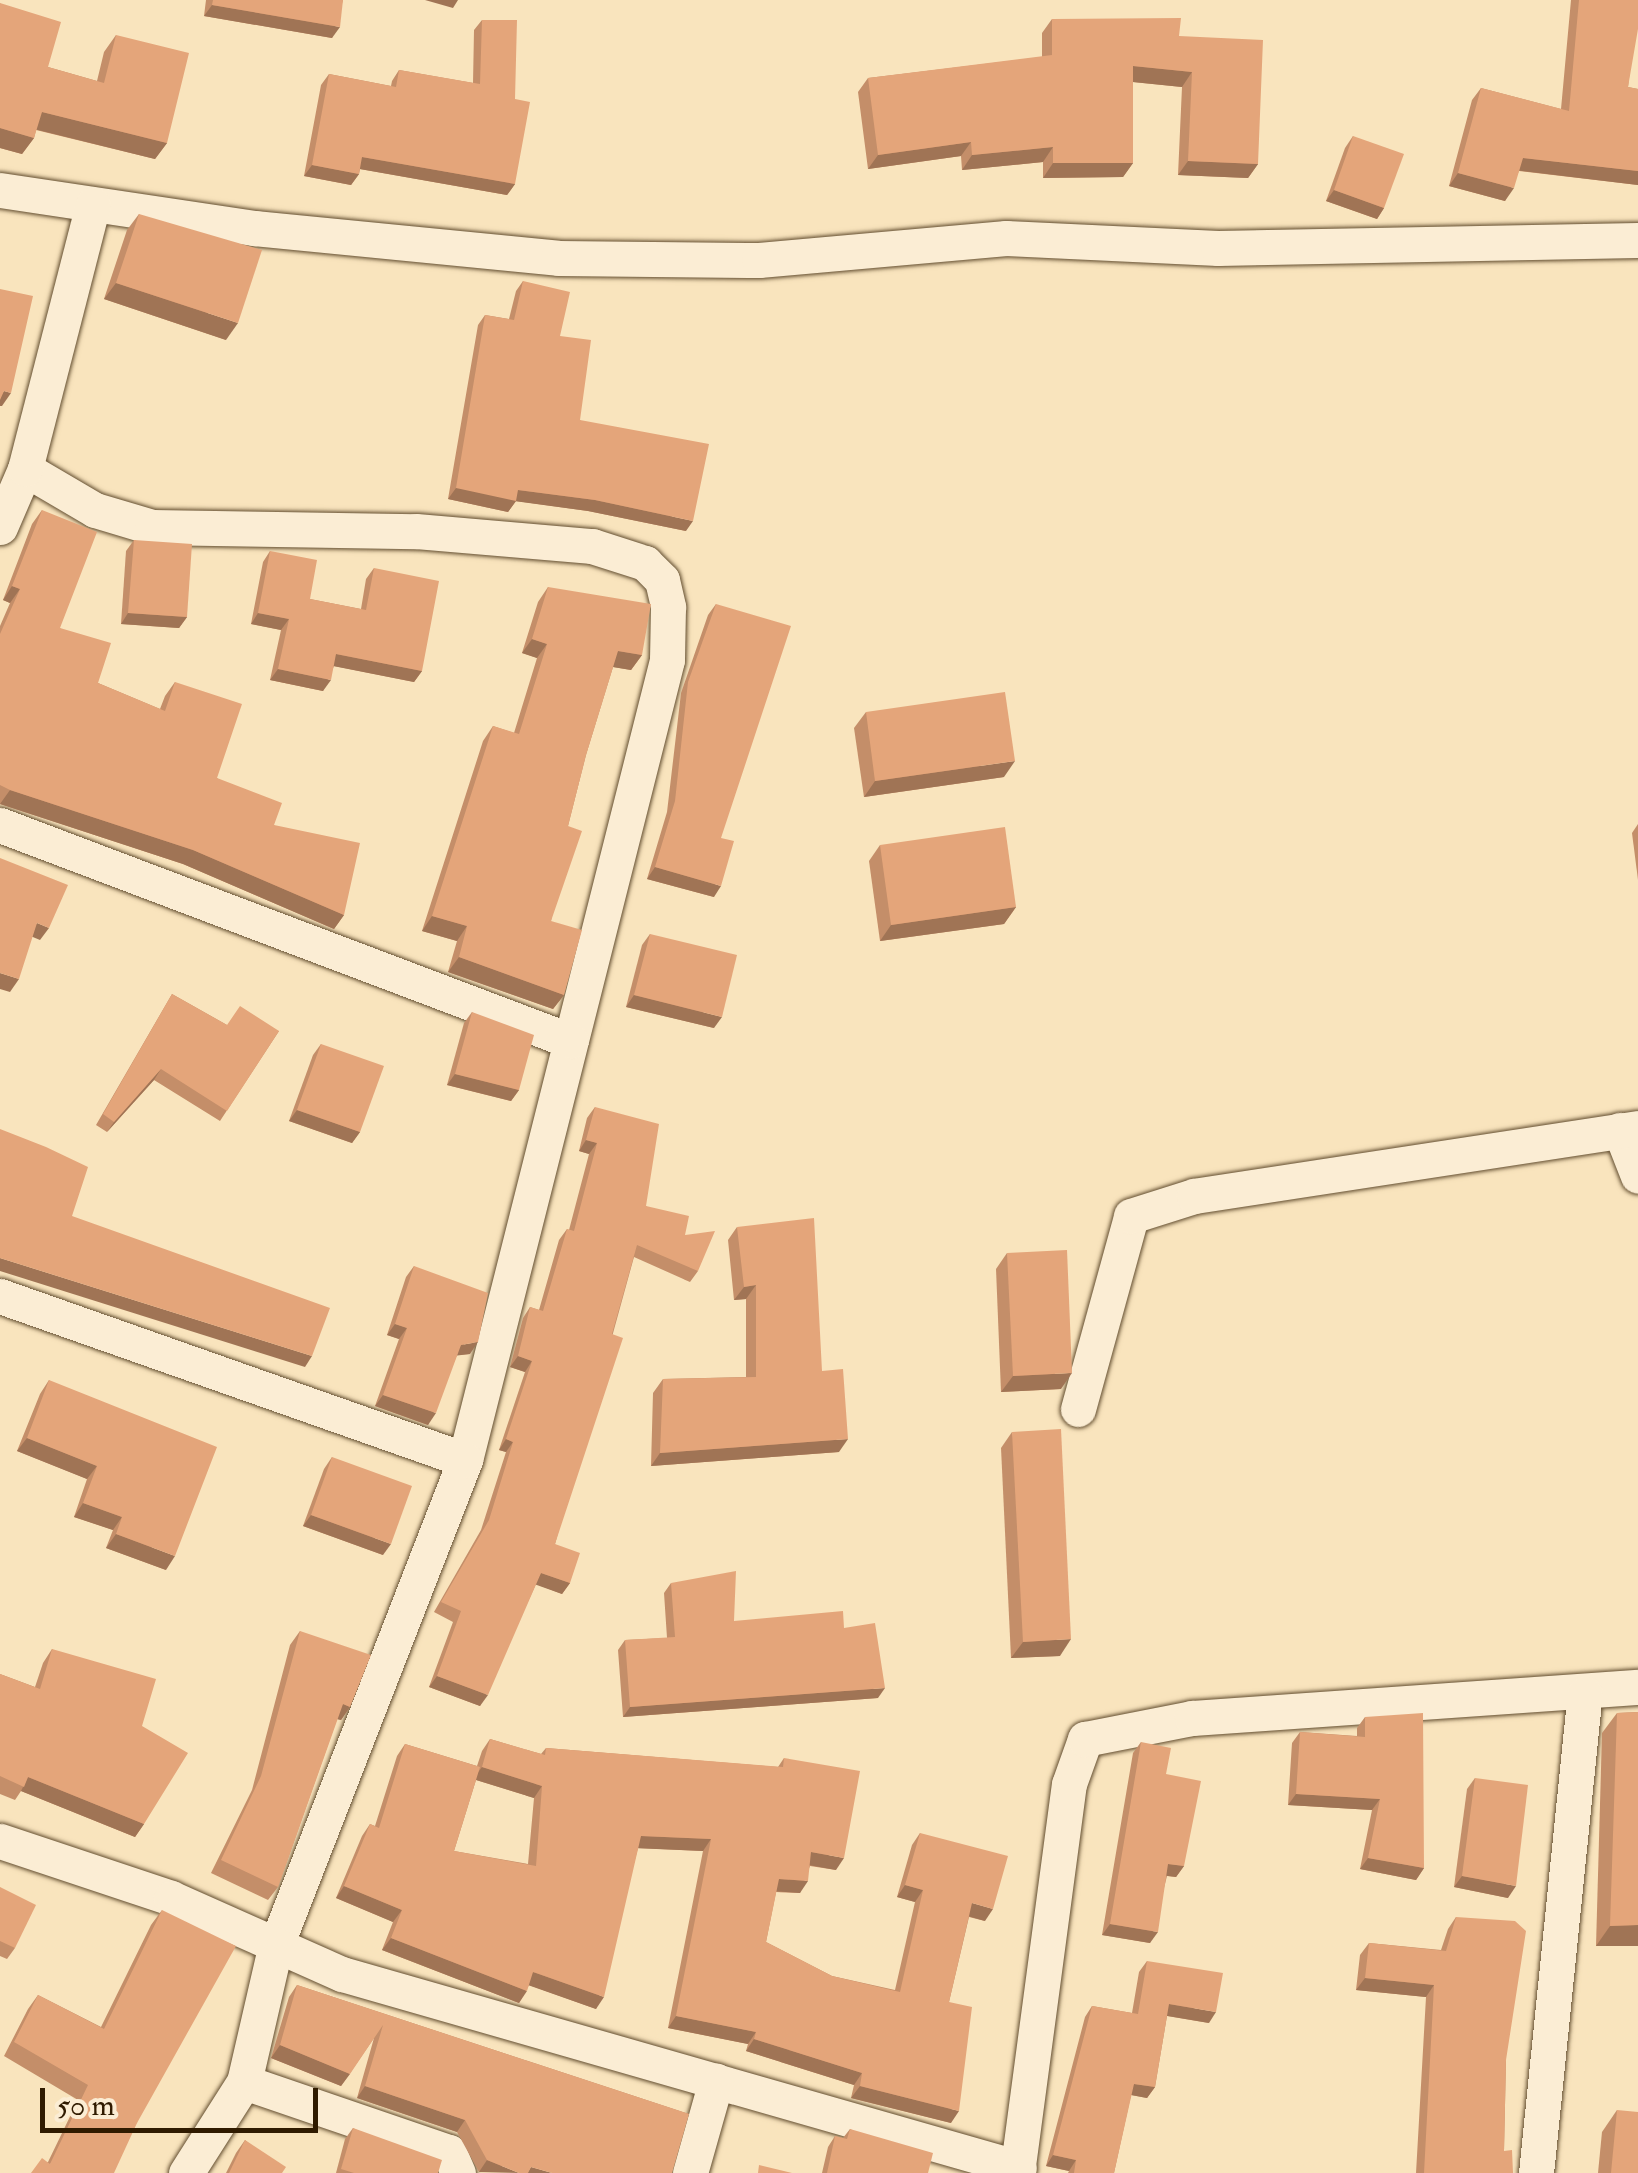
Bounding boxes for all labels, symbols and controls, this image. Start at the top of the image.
scale bar [45,2068,322,2130]
text: 50 m [57,2087,115,2124]

